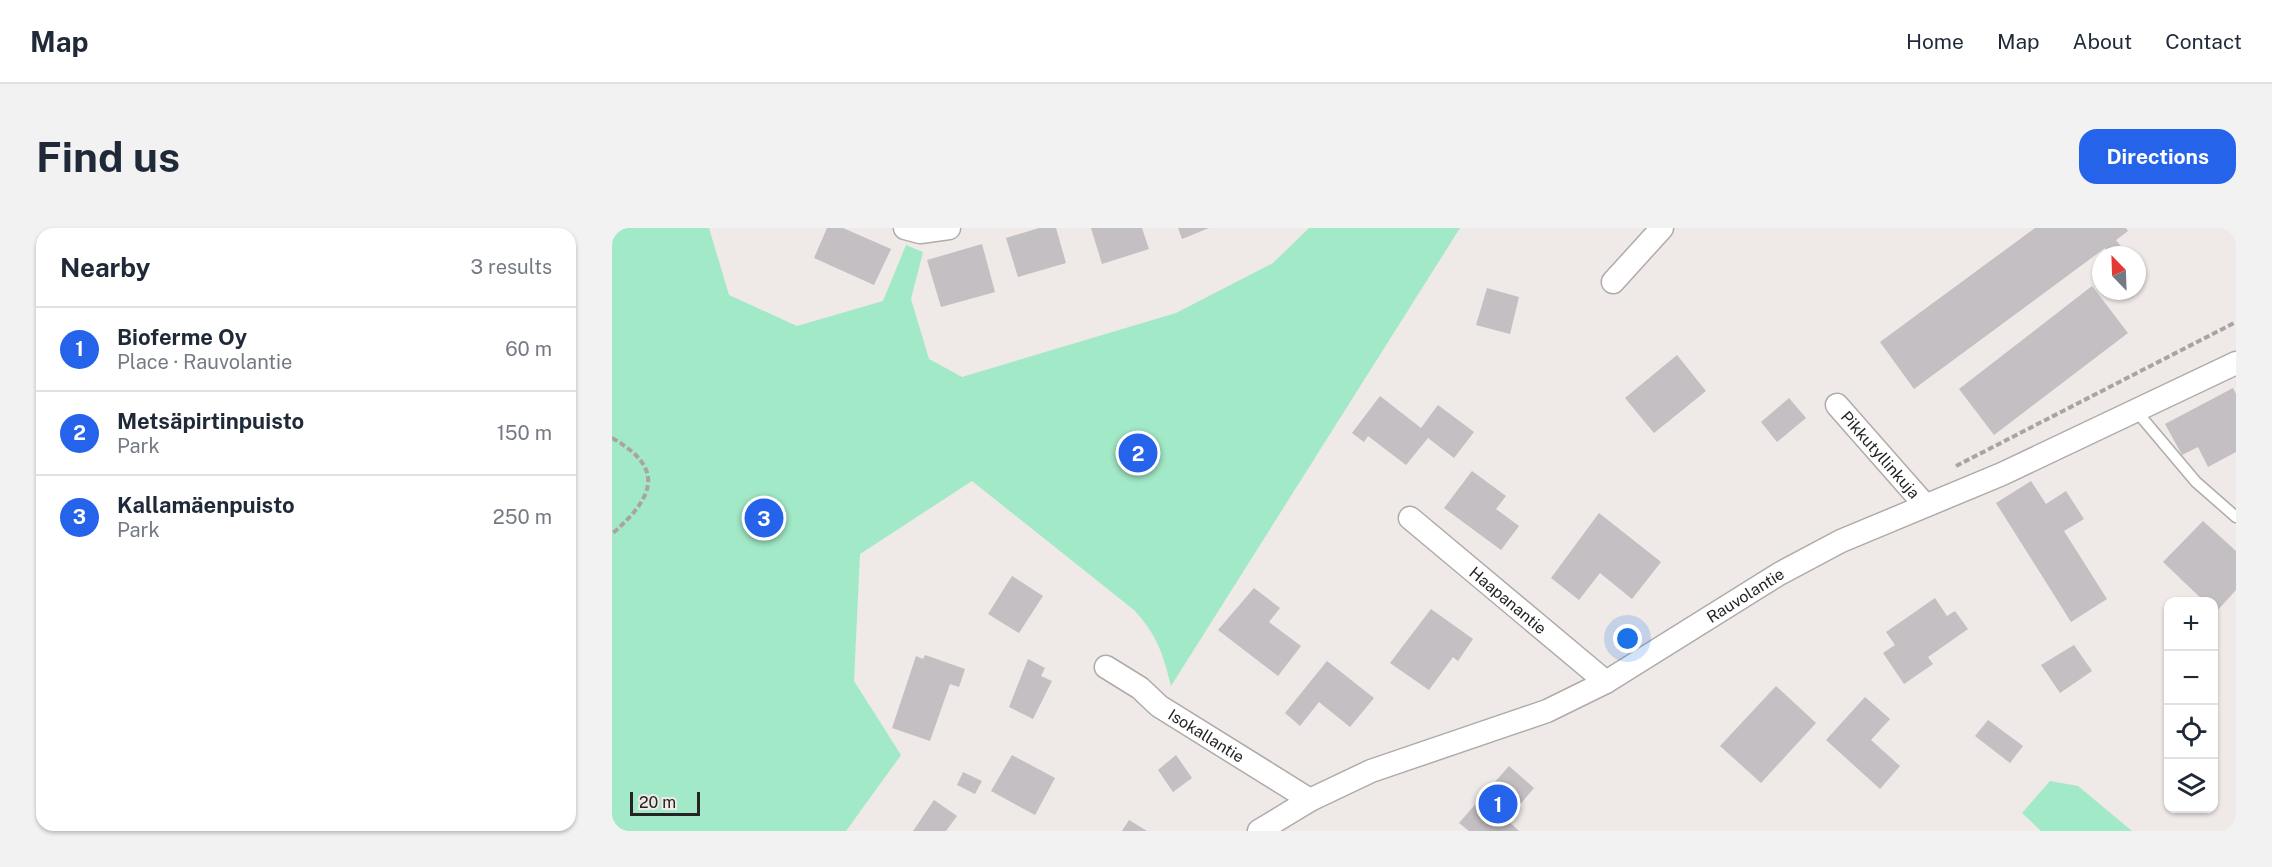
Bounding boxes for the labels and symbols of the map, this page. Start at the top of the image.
north arrow [2092,246,2146,300]
street label: Pikkutyllinkuja [1837,407,1924,502]
pin: 2 [1118,430,1158,476]
pin: 3 [744,496,784,540]
street label: Haapanantie [1466,563,1550,638]
street label: Rauvolantie [1703,564,1788,627]
your location [1613,624,1642,653]
street label: Isokallantie [1165,705,1248,767]
pin: 1 [1478,782,1518,826]
scale bar [630,789,700,816]

